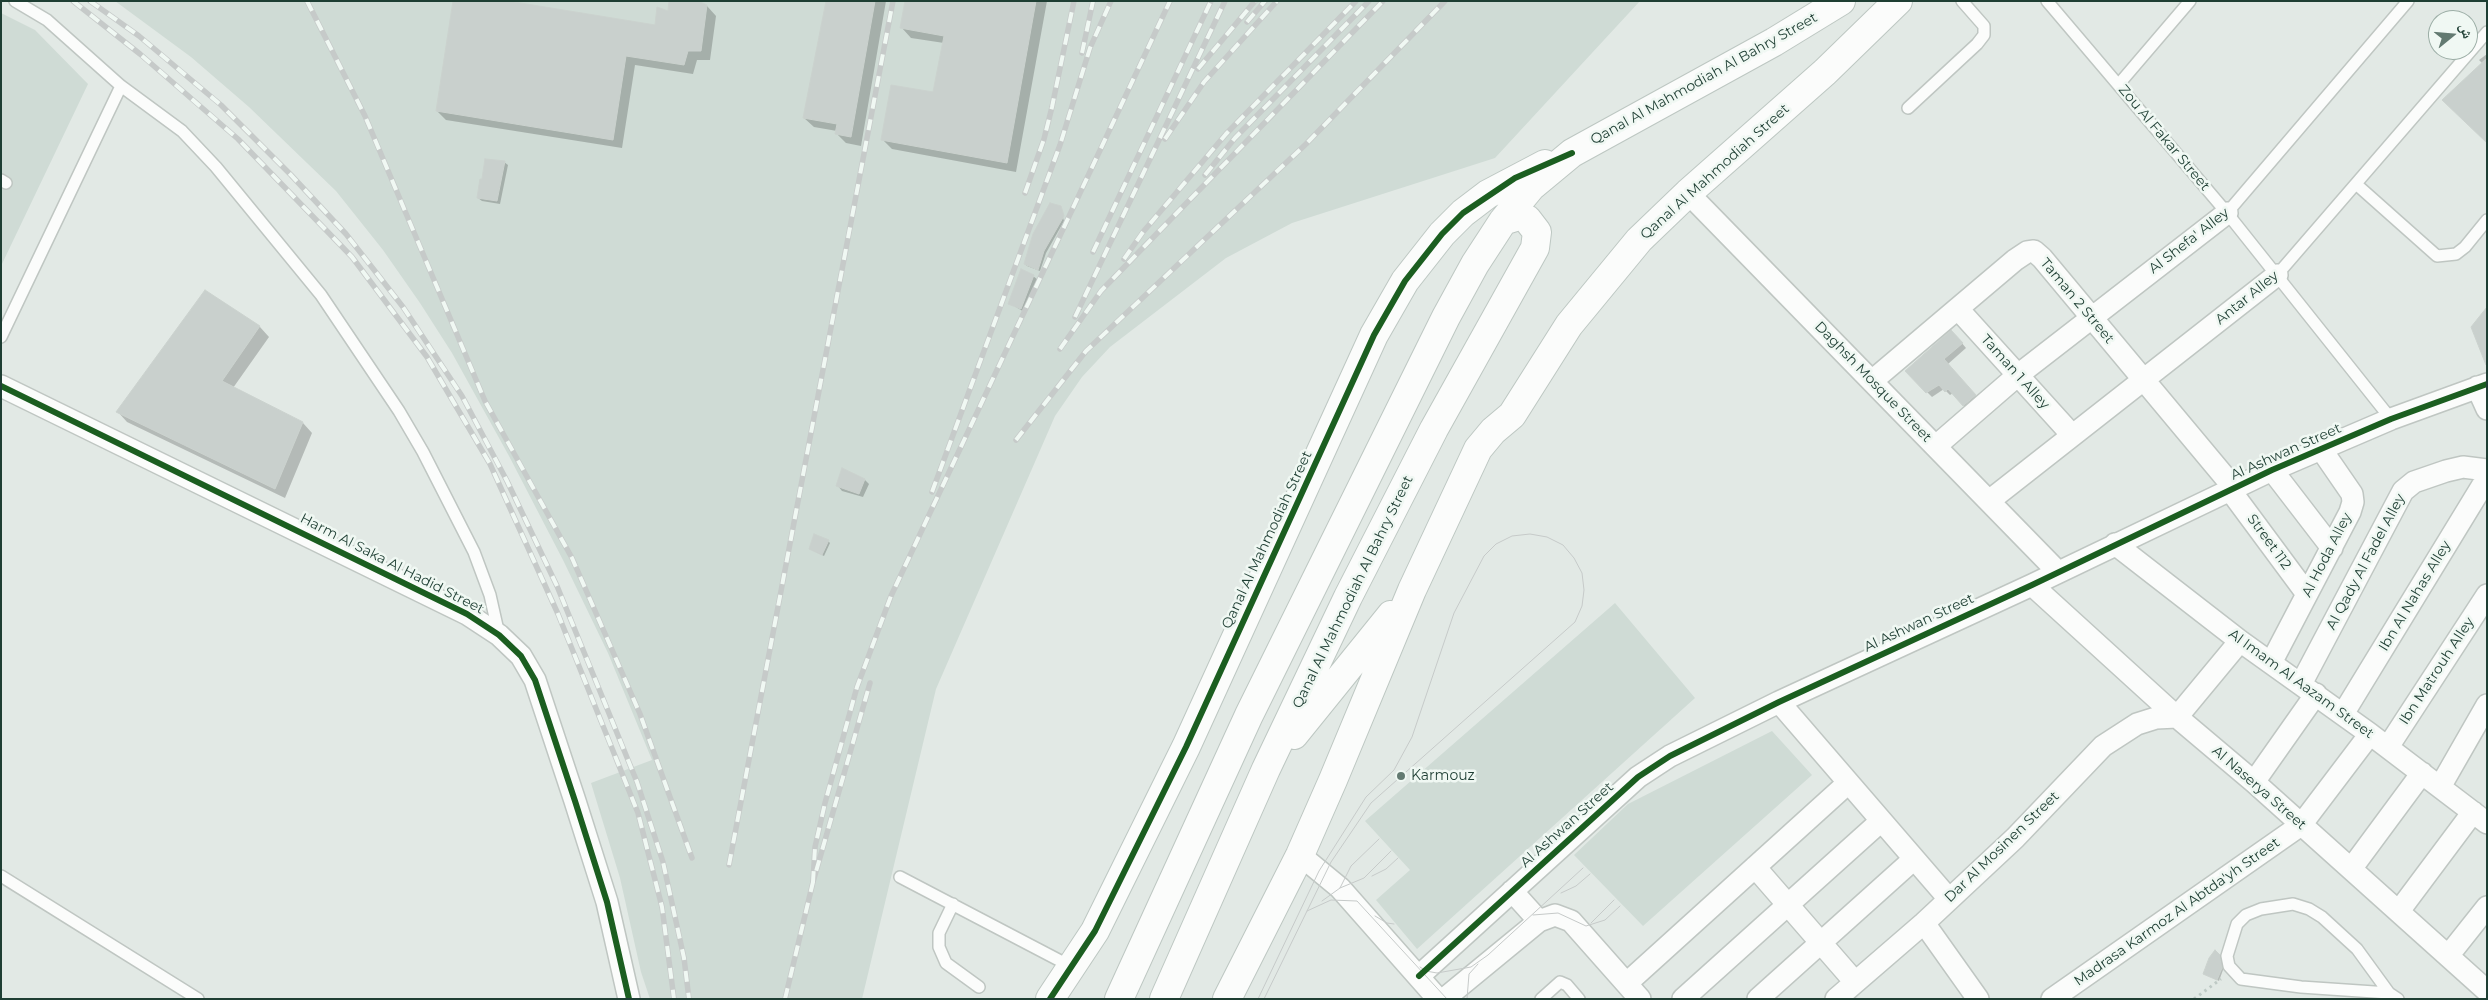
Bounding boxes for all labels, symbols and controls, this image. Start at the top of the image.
street label: Qanal Al Mahmodiah Al Bahry Street [1588,9,1820,149]
north arrow [2428,10,2478,60]
text: ش [2456,21,2477,41]
street label: Zou Al Fakar Street [2115,82,2213,194]
street label: Qanal Al Mahmodiah Street [1637,101,1793,243]
street label: Al Shefa' Alley [2146,205,2232,277]
street label: Taman 2 Street [2036,255,2118,347]
street label: Antar Alley [2212,268,2282,328]
street label: Daghsh Mosque Street [1811,318,1935,446]
street label: Taman 1 Alley [1977,331,2053,413]
street label: Al Ashwan Street [2228,420,2344,484]
street label: Qanal Al Mahmodiah Street [1218,448,1316,632]
street label: Qanal Al Mahmodiah Al Bahry Street [1289,473,1417,711]
street label: Al Qady Al Fadel Alley [2323,491,2409,633]
street label: Harm Al Saka Al Hadid Street [297,510,487,618]
street label: Al Hoda Alley [2299,510,2355,600]
street label: Street 112 [2243,511,2295,573]
street label: Ibn Al Nahas Alley [2375,538,2455,654]
street label: Al Ashwan Street [1861,590,1977,656]
street label: Ibn Matrouh Alley [2396,614,2478,728]
street label: Al Imam Al Aazam Street [2225,626,2377,742]
street label: Al Naserya Street [2208,742,2310,834]
place label: Karmouz [1411,768,1475,784]
marker: Karmouz [1395,770,1407,782]
street label: Al Ashwan Street [1517,779,1617,871]
street label: Dar Al Mosinen Street [1941,788,2063,906]
street label: Madrasa Karmoz Al Abtda'yh Street [2071,834,2283,990]

